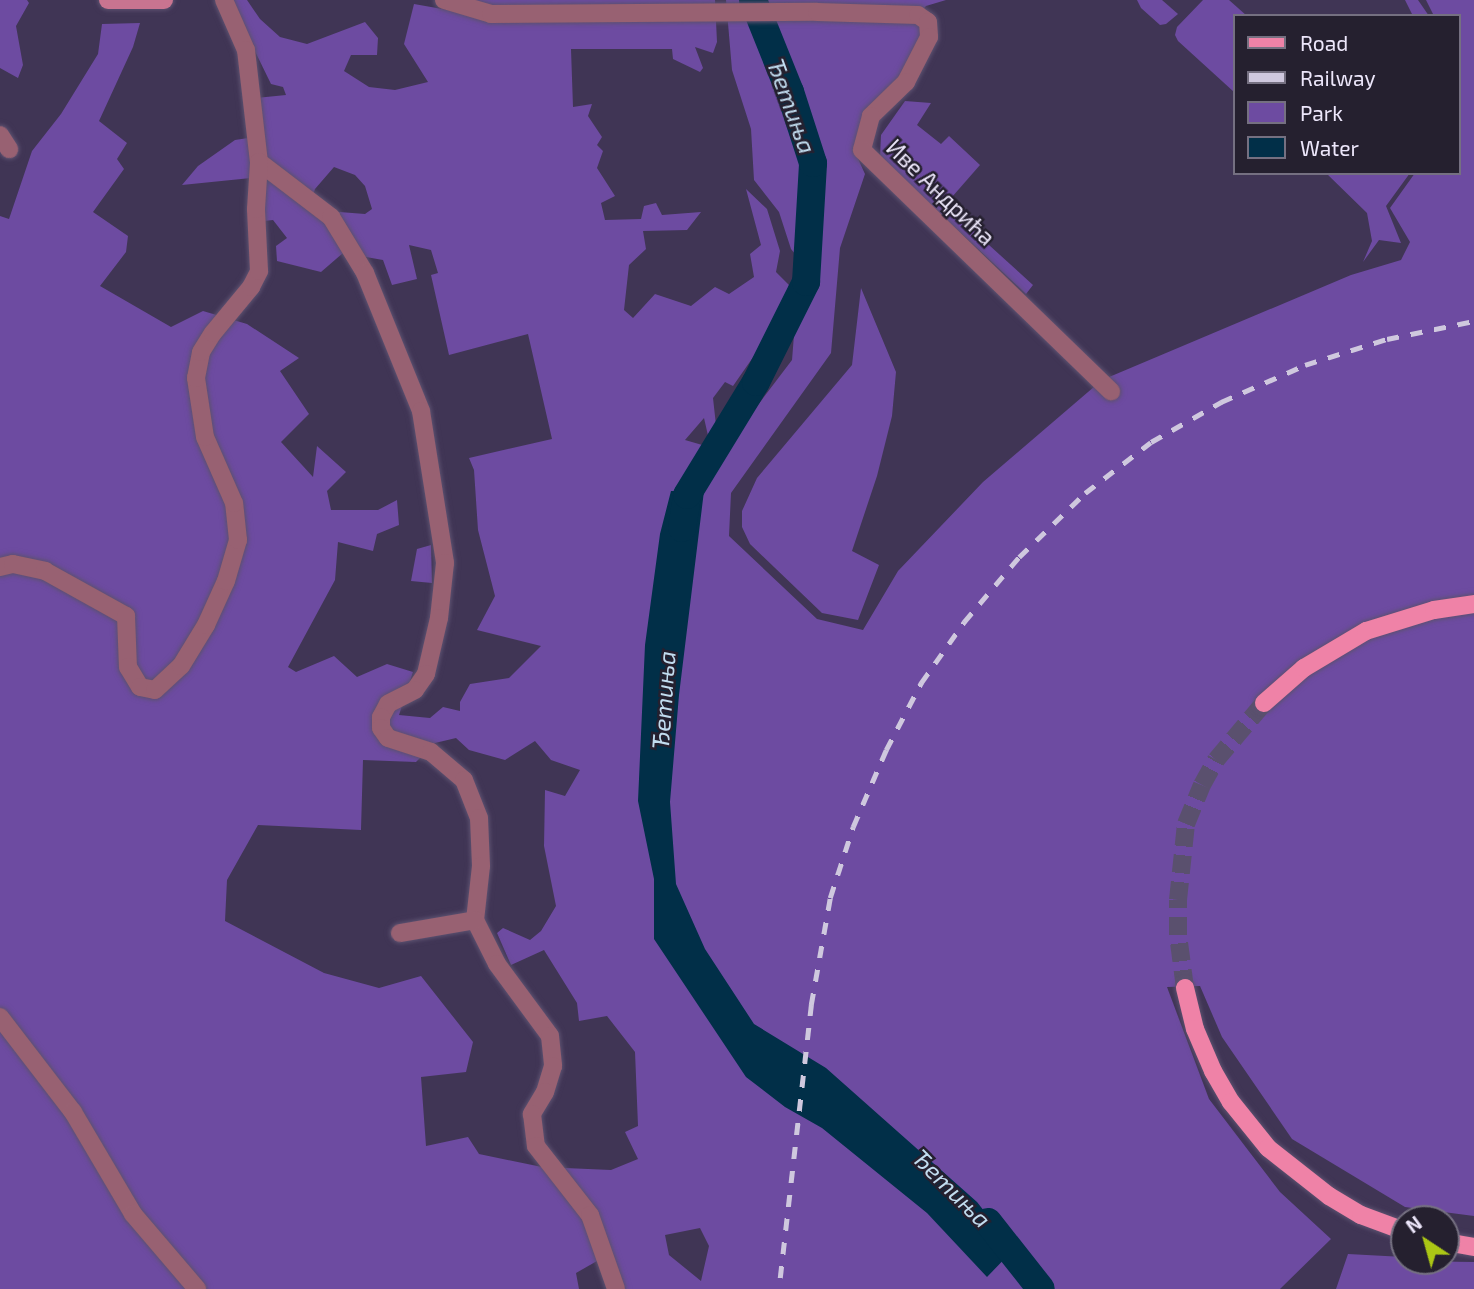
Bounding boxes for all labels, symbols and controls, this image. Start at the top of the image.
legend [1232,14,1460,175]
text: Road [1300,30,1348,55]
water label: Ђетиња [762,55,822,157]
text: Railway [1300,65,1376,90]
text: Park [1300,100,1343,125]
street label: Иве Андрића [881,133,1001,251]
text: Water [1300,135,1359,160]
water label: Ђетиња [645,650,681,750]
water label: Ђетиња [907,1143,997,1233]
north arrow [1390,1205,1460,1275]
text: N [1401,1211,1426,1238]

